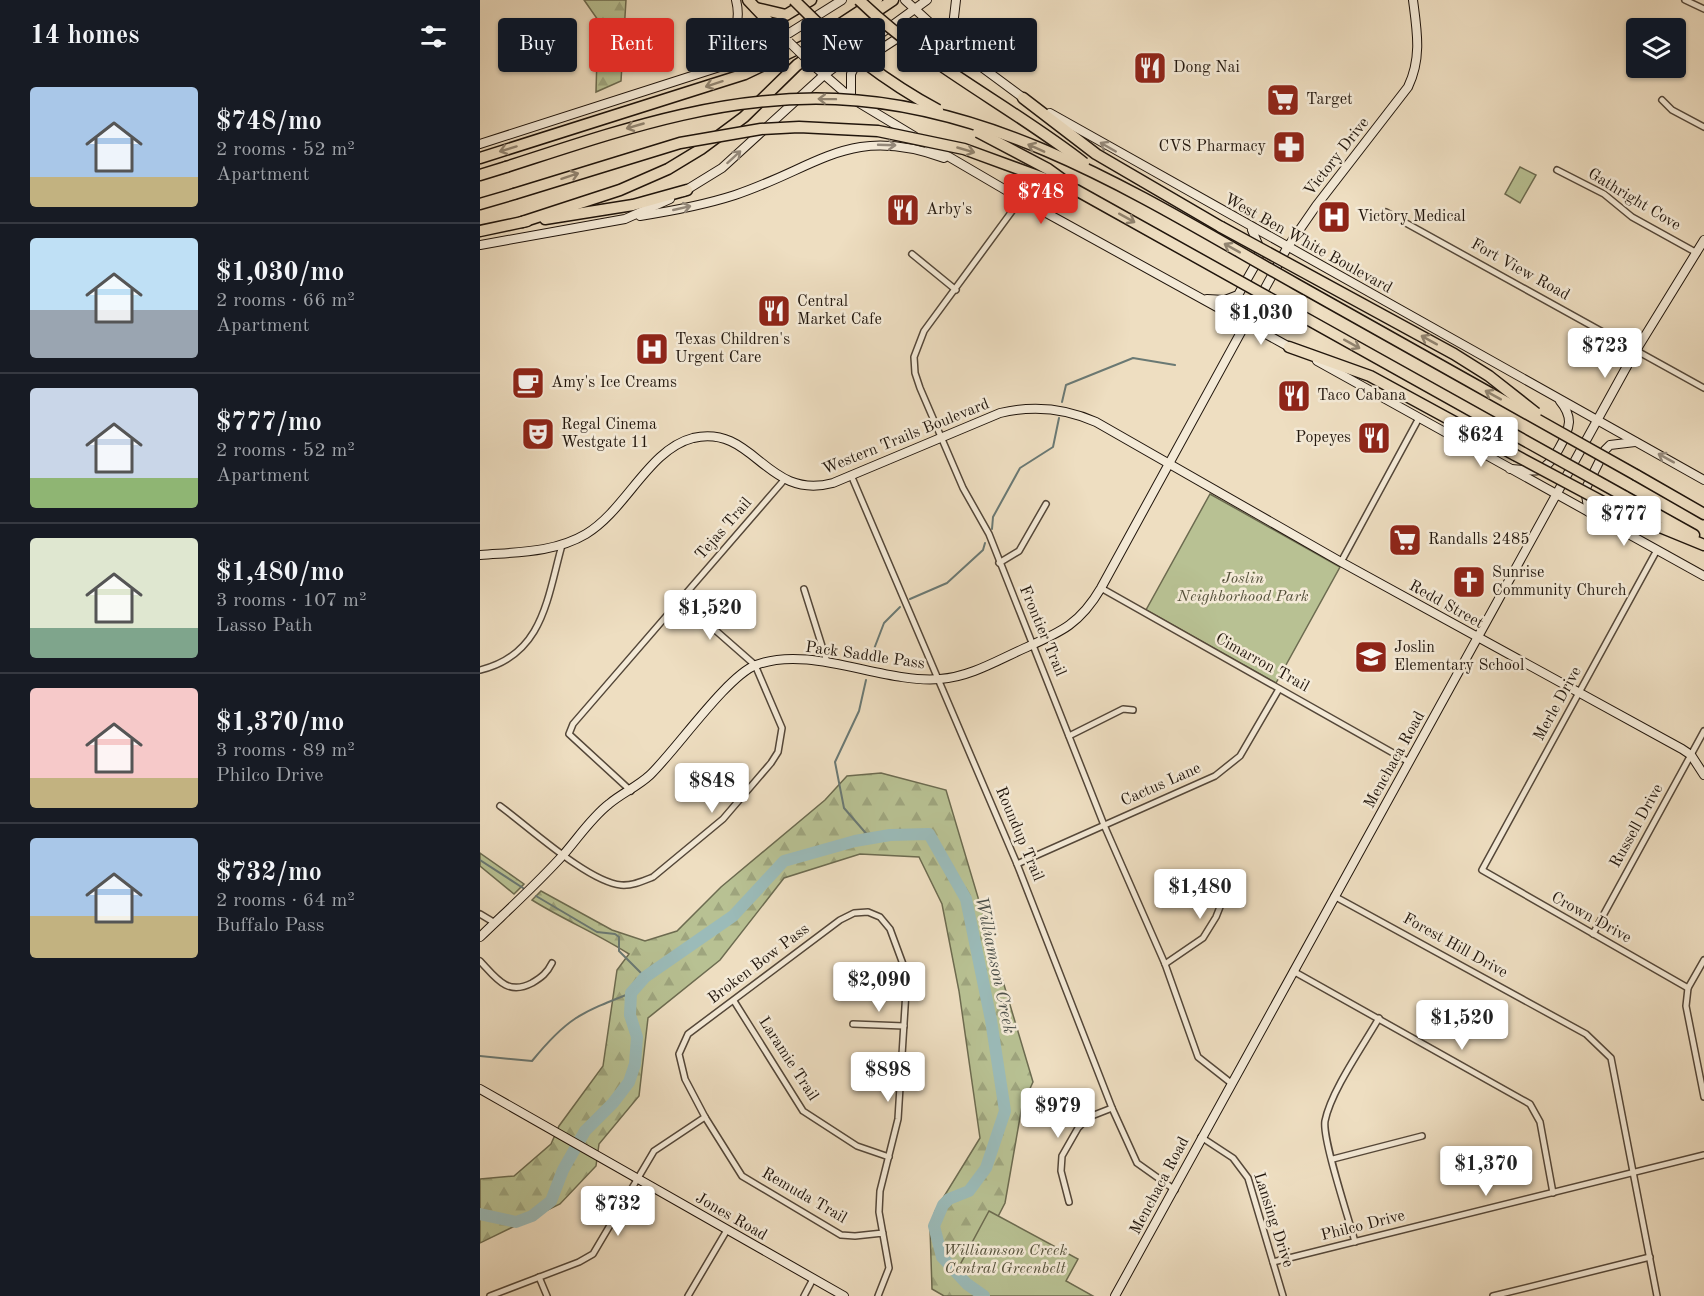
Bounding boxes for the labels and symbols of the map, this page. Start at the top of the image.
restaurant icon: Dong Nai [1132,50,1168,86]
place label: Dong Nai [1173,60,1240,76]
one-way arrow [705,80,724,91]
supermarket icon: Target [1265,82,1301,118]
place label: Target [1306,92,1353,108]
one-way arrow [818,93,838,105]
street label: Victory Drive [1302,115,1372,199]
one-way arrow [626,121,645,132]
pharmacy icon: CVS Pharmacy [1271,129,1307,165]
place label: CVS Pharmacy [1158,139,1267,155]
one-way arrow [876,140,896,151]
one-way arrow [1100,141,1118,152]
one-way arrow [1027,142,1045,153]
one-way arrow [499,144,518,155]
one-way arrow [956,145,975,156]
one-way arrow [727,150,742,164]
street label: Gathright Cove [1585,166,1683,234]
one-way arrow [560,170,579,181]
pin: $748 [1005,174,1077,225]
street label: West Ben White Boulevard [1221,191,1395,297]
restaurant icon: Arby's [885,192,921,228]
hospital icon: Victory Medical [1316,199,1352,235]
one-way arrow [672,202,691,214]
place label: Arby's [926,202,972,218]
place label: Victory Medical [1357,209,1466,225]
one-way arrow [1118,212,1135,224]
street label: Fort View Road [1468,236,1572,304]
one-way arrow [1223,242,1241,253]
restaurant icon: Central Market Cafe [756,293,792,329]
place label: Central Market Cafe [797,294,882,328]
pin: $1,030 [1212,295,1310,346]
pin: $723 [1569,328,1641,379]
hospital icon: Texas Children's Urgent Care [634,331,670,367]
place label: Texas Children's Urgent Care [675,332,790,366]
one-way arrow [1421,334,1438,346]
one-way arrow [1343,338,1360,350]
cafe icon: Amy's Ice Creams [510,365,546,401]
place label: Amy's Ice Creams [551,375,677,391]
restaurant icon: Taco Cabana [1276,378,1312,414]
place label: Taco Cabana [1317,388,1406,404]
one-way arrow [1485,388,1502,400]
street label: Western Trails Boulevard [820,396,992,478]
theatre icon: Regal Cinema Westgate 11 [520,416,556,452]
place label: Regal Cinema Westgate 11 [561,417,657,451]
pin: $624 [1445,417,1517,468]
restaurant icon: Popeyes [1356,420,1392,456]
place label: Popeyes [1295,430,1351,446]
one-way arrow [1658,452,1675,464]
street label: Tejas Trail [693,495,755,563]
pin: $777 [1588,496,1660,547]
supermarket icon: Randalls 2485 [1387,522,1423,558]
place label: Randalls 2485 [1428,532,1529,548]
church icon: Sunrise Community Church [1451,564,1487,600]
place label: Sunrise Community Church [1492,565,1627,599]
park label: Joslin Neighborhood Park [1176,571,1309,605]
street label: Redd Street [1406,578,1486,632]
street label: Frontier Trail [1016,583,1068,679]
pin: $1,520 [661,590,759,641]
street label: Cimarron Trail [1212,631,1312,695]
school or university icon: Joslin Elementary School [1353,639,1389,675]
street label: Pack Saddle Pass [804,640,926,672]
place label: Joslin Elementary School [1394,640,1524,674]
street label: Merle Drive [1531,664,1585,744]
street label: Menchaca Road [1362,709,1428,811]
street label: Cactus Lane [1119,760,1203,810]
pin: $848 [676,763,748,814]
street label: Russell Drive [1608,782,1666,870]
street label: Roundup Trail [992,784,1046,884]
pin: $1,480 [1151,869,1249,920]
street label: Crown Drive [1548,889,1634,947]
water label: Williamson Creek [972,895,1018,1036]
street label: Forest Hill Drive [1400,911,1510,981]
street label: Broken Bow Pass [705,921,813,1007]
pin: $2,090 [830,962,928,1013]
pin: $1,520 [1413,1000,1511,1051]
street label: Laramie Trail [755,1014,821,1104]
pin: $898 [852,1052,924,1103]
pin: $979 [1022,1088,1094,1139]
street label: Menchaca Road [1128,1135,1192,1237]
pin: $1,370 [1437,1146,1535,1197]
street label: Remuda Trail [759,1165,849,1227]
street label: Lansing Drive [1250,1171,1296,1269]
pin: $732 [582,1186,654,1237]
street label: Jones Road [693,1190,769,1244]
street label: Philco Drive [1319,1208,1407,1244]
park label: Williamson Creek Central Greenbelt [943,1243,1067,1277]

